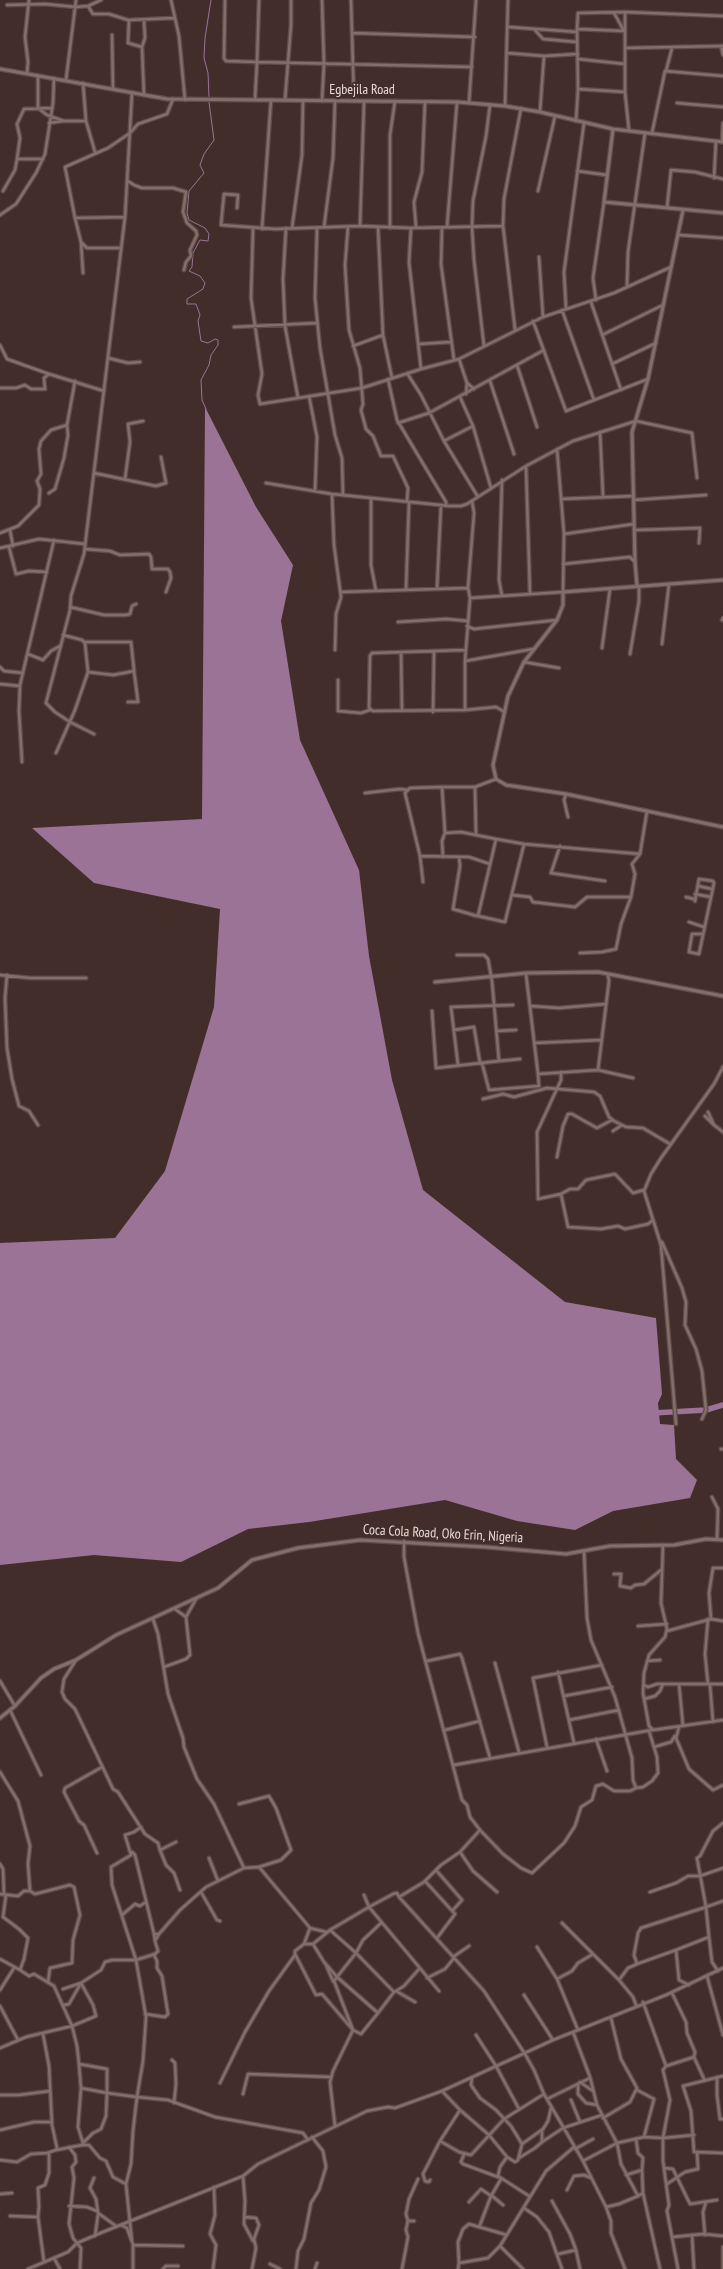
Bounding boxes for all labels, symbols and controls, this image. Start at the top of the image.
street label: Egbejila Road [329,82,395,98]
street label: Coca Cola Road, Oko Erin, Nigeria [362,1521,524,1547]

